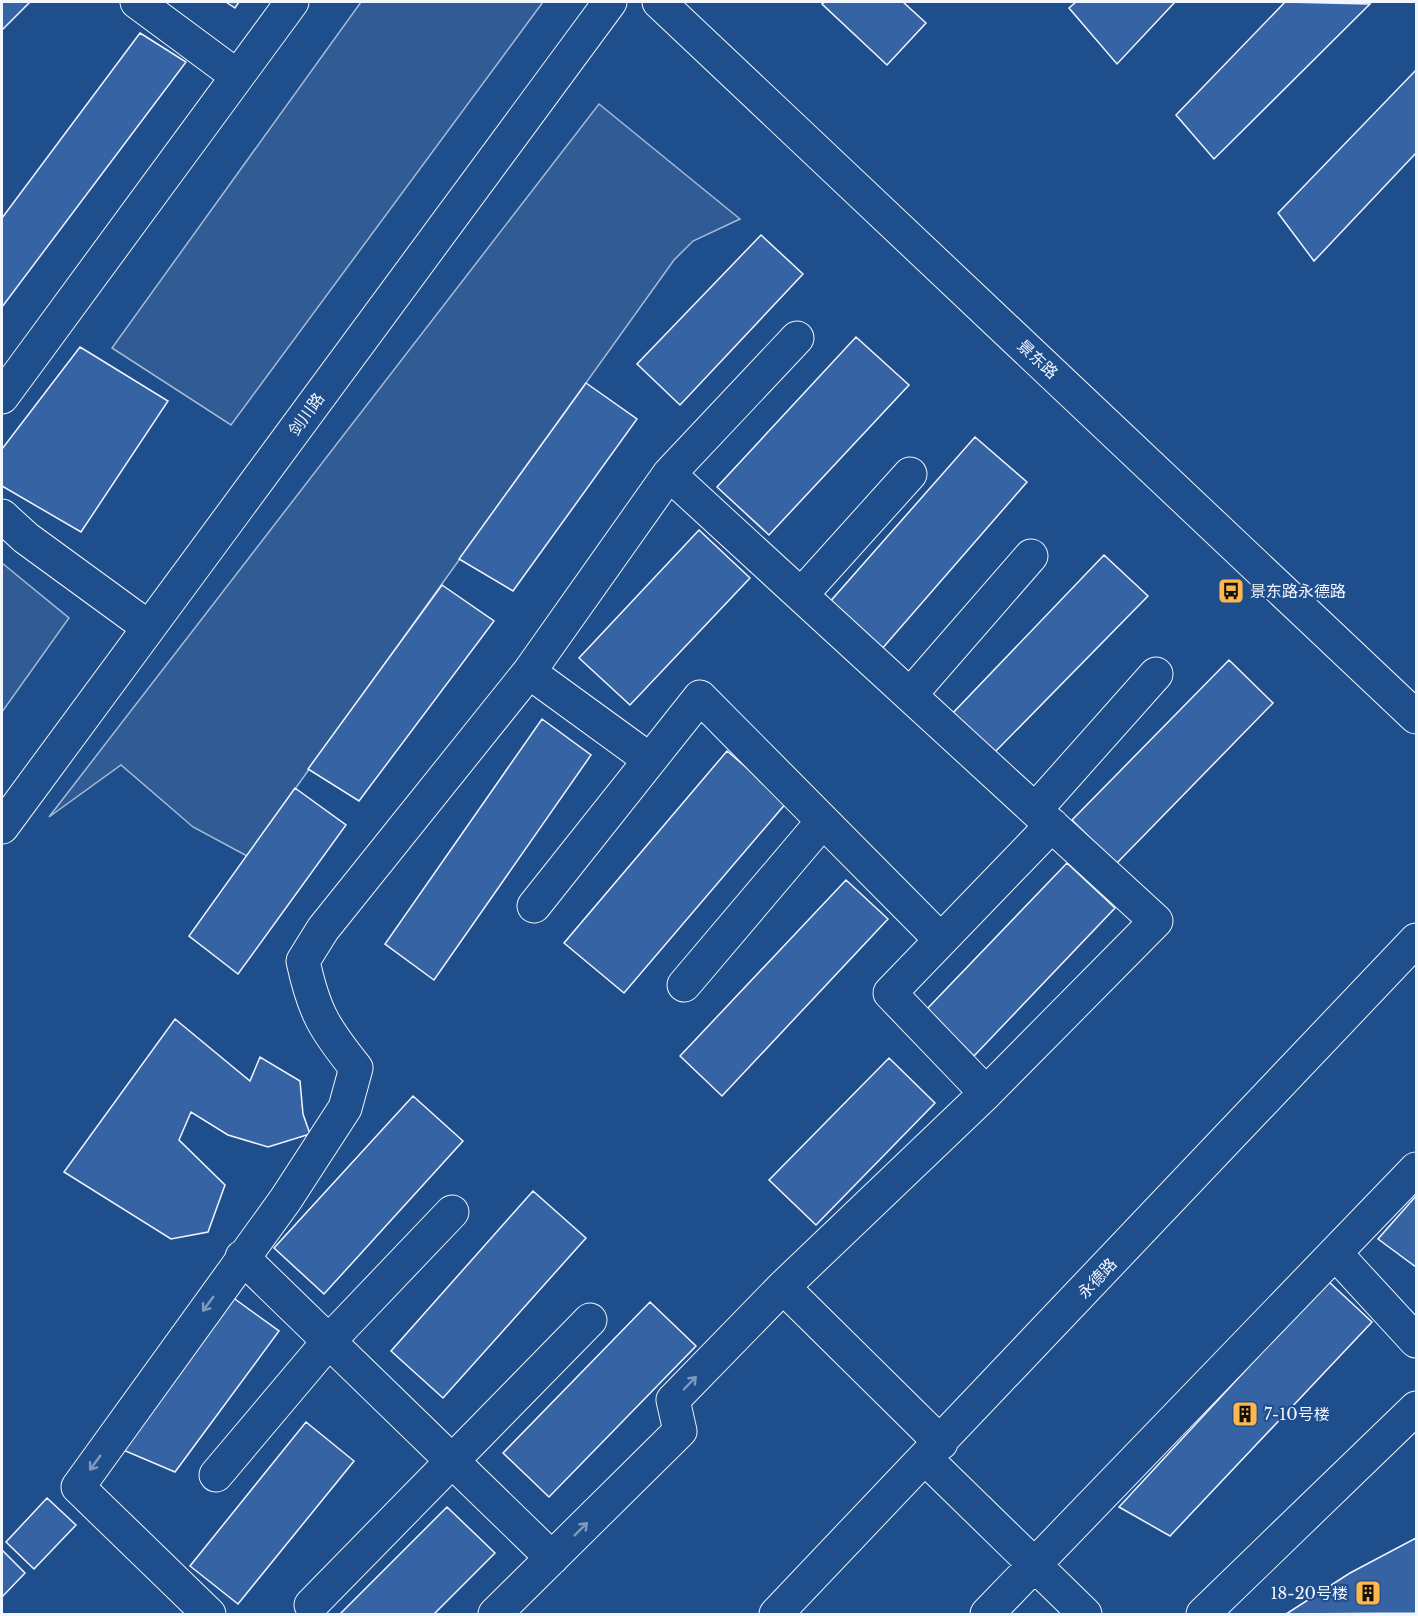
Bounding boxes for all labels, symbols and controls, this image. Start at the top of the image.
street label: 景东路 [1014,335,1062,383]
street label: 剑川路 [284,389,328,439]
bus stop icon: 景东路永德路 [1216,576,1246,606]
place label: 景东路永德路 [1250,581,1346,601]
street label: 永德路 [1073,1254,1121,1302]
one-way arrow [202,1296,214,1312]
one-way arrow [683,1375,697,1390]
building icon: 7-10号楼 [1230,1399,1260,1429]
place label: 7-10号楼 [1264,1404,1330,1424]
one-way arrow [89,1454,101,1470]
one-way arrow [574,1521,589,1536]
building icon: 18-20号楼 [1353,1578,1383,1608]
place label: 18-20号楼 [1270,1583,1348,1603]

